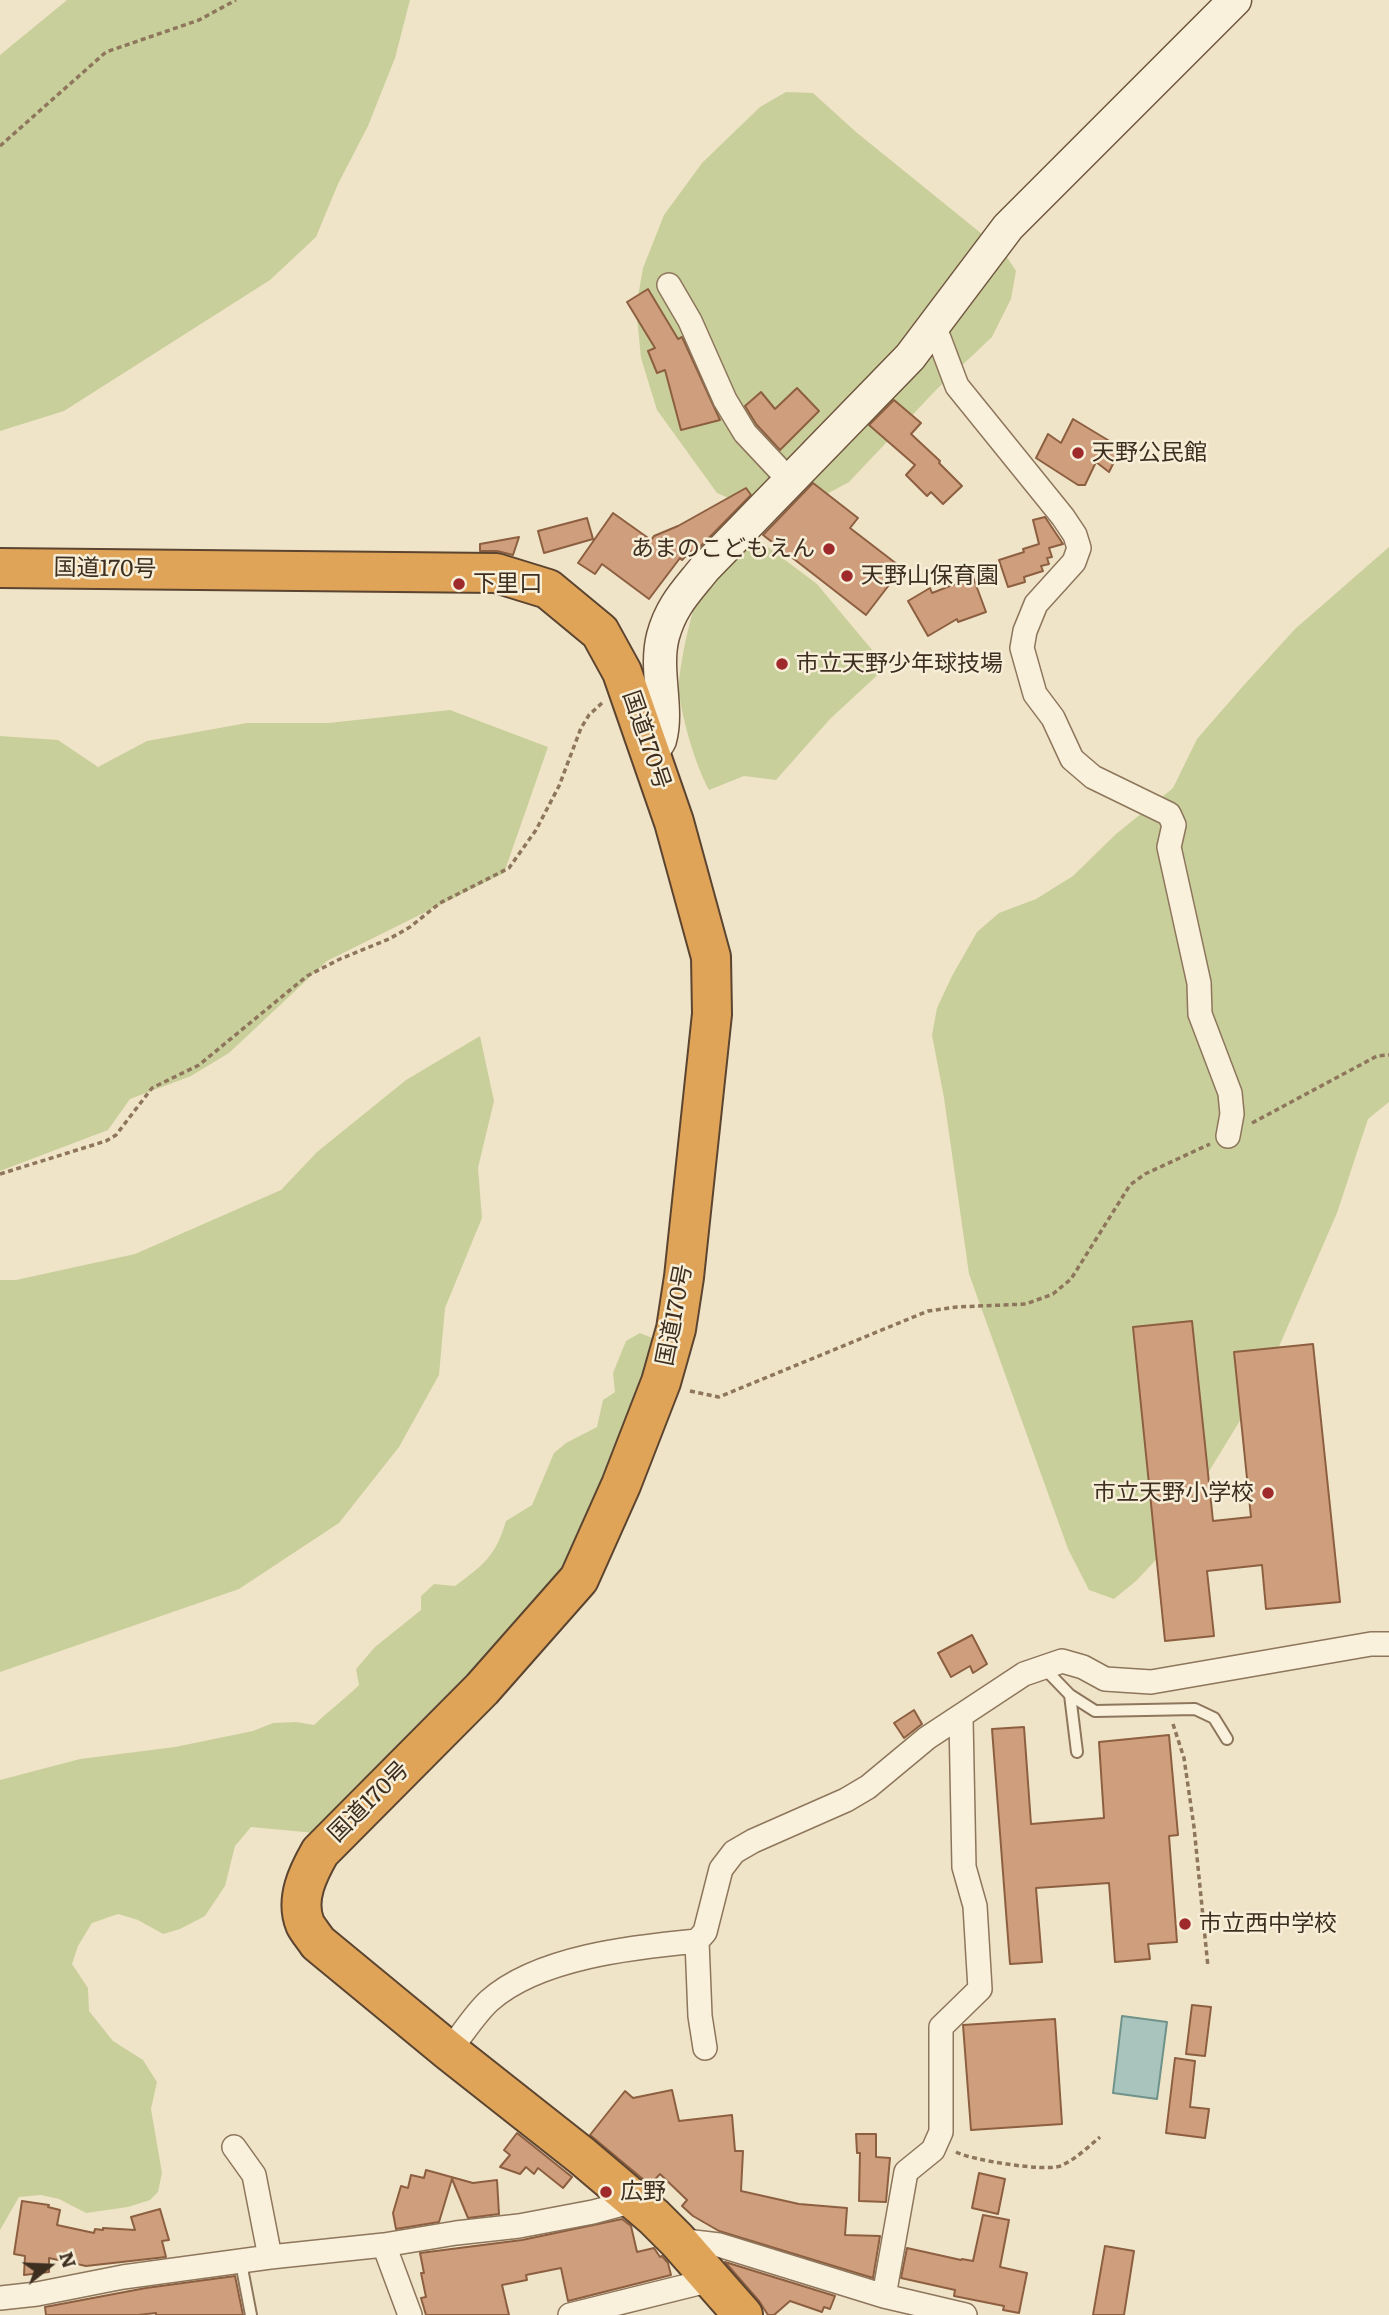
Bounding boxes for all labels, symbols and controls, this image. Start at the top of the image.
place label: 天野公民館 [1092,439,1207,467]
marker: 天野公民館 [1070,445,1086,461]
place label: あまのこどもえん [631,535,815,563]
marker: あまのこどもえん [821,541,837,557]
street label: 国道170号 [53,554,157,584]
place label: 天野山保育園 [861,562,999,590]
marker: 天野山保育園 [839,568,855,584]
place label: 下里口 [473,570,542,598]
marker: 下里口 [451,576,467,592]
place label: 市立天野少年球技場 [796,650,1003,678]
marker: 市立天野少年球技場 [774,656,790,672]
street label: 国道170号 [616,687,676,793]
street label: 国道170号 [652,1262,698,1368]
place label: 市立天野小学校 [1093,1479,1254,1507]
marker: 市立天野小学校 [1260,1485,1276,1501]
street label: 国道170号 [323,1756,415,1848]
place label: 市立西中学校 [1199,1910,1337,1938]
marker: 市立西中学校 [1177,1916,1193,1932]
place label: 広野 [620,2178,666,2206]
marker: 広野 [598,2184,614,2200]
north arrow [14,2231,84,2301]
text: N [53,2248,85,2271]

